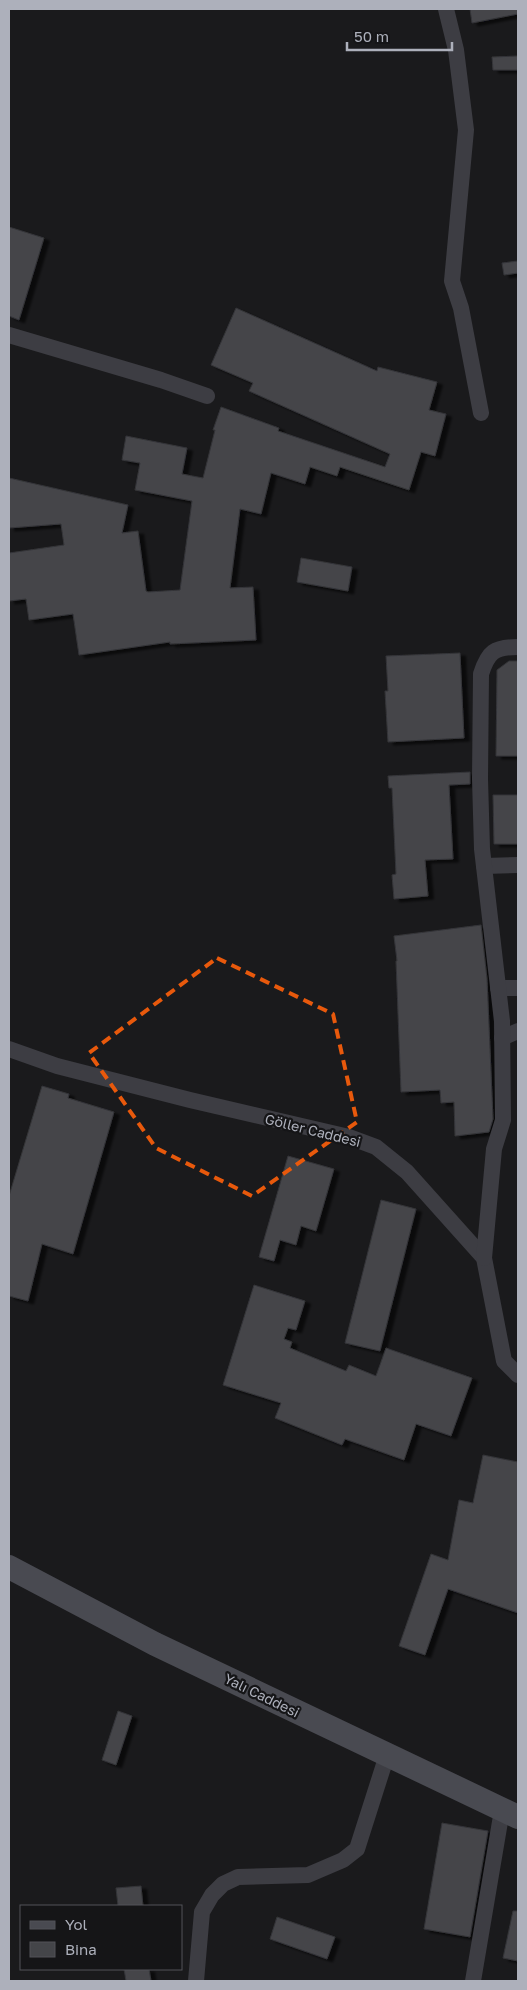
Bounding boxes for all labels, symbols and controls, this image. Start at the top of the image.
scale bar [347,20,452,52]
text: 50 m [354,27,389,45]
street label: Göller Caddesi [263,1110,363,1150]
street label: Yalı Caddesi [222,1670,302,1720]
legend [20,1905,182,1970]
text: Yol [65,1915,87,1933]
text: Bina [65,1940,97,1958]

